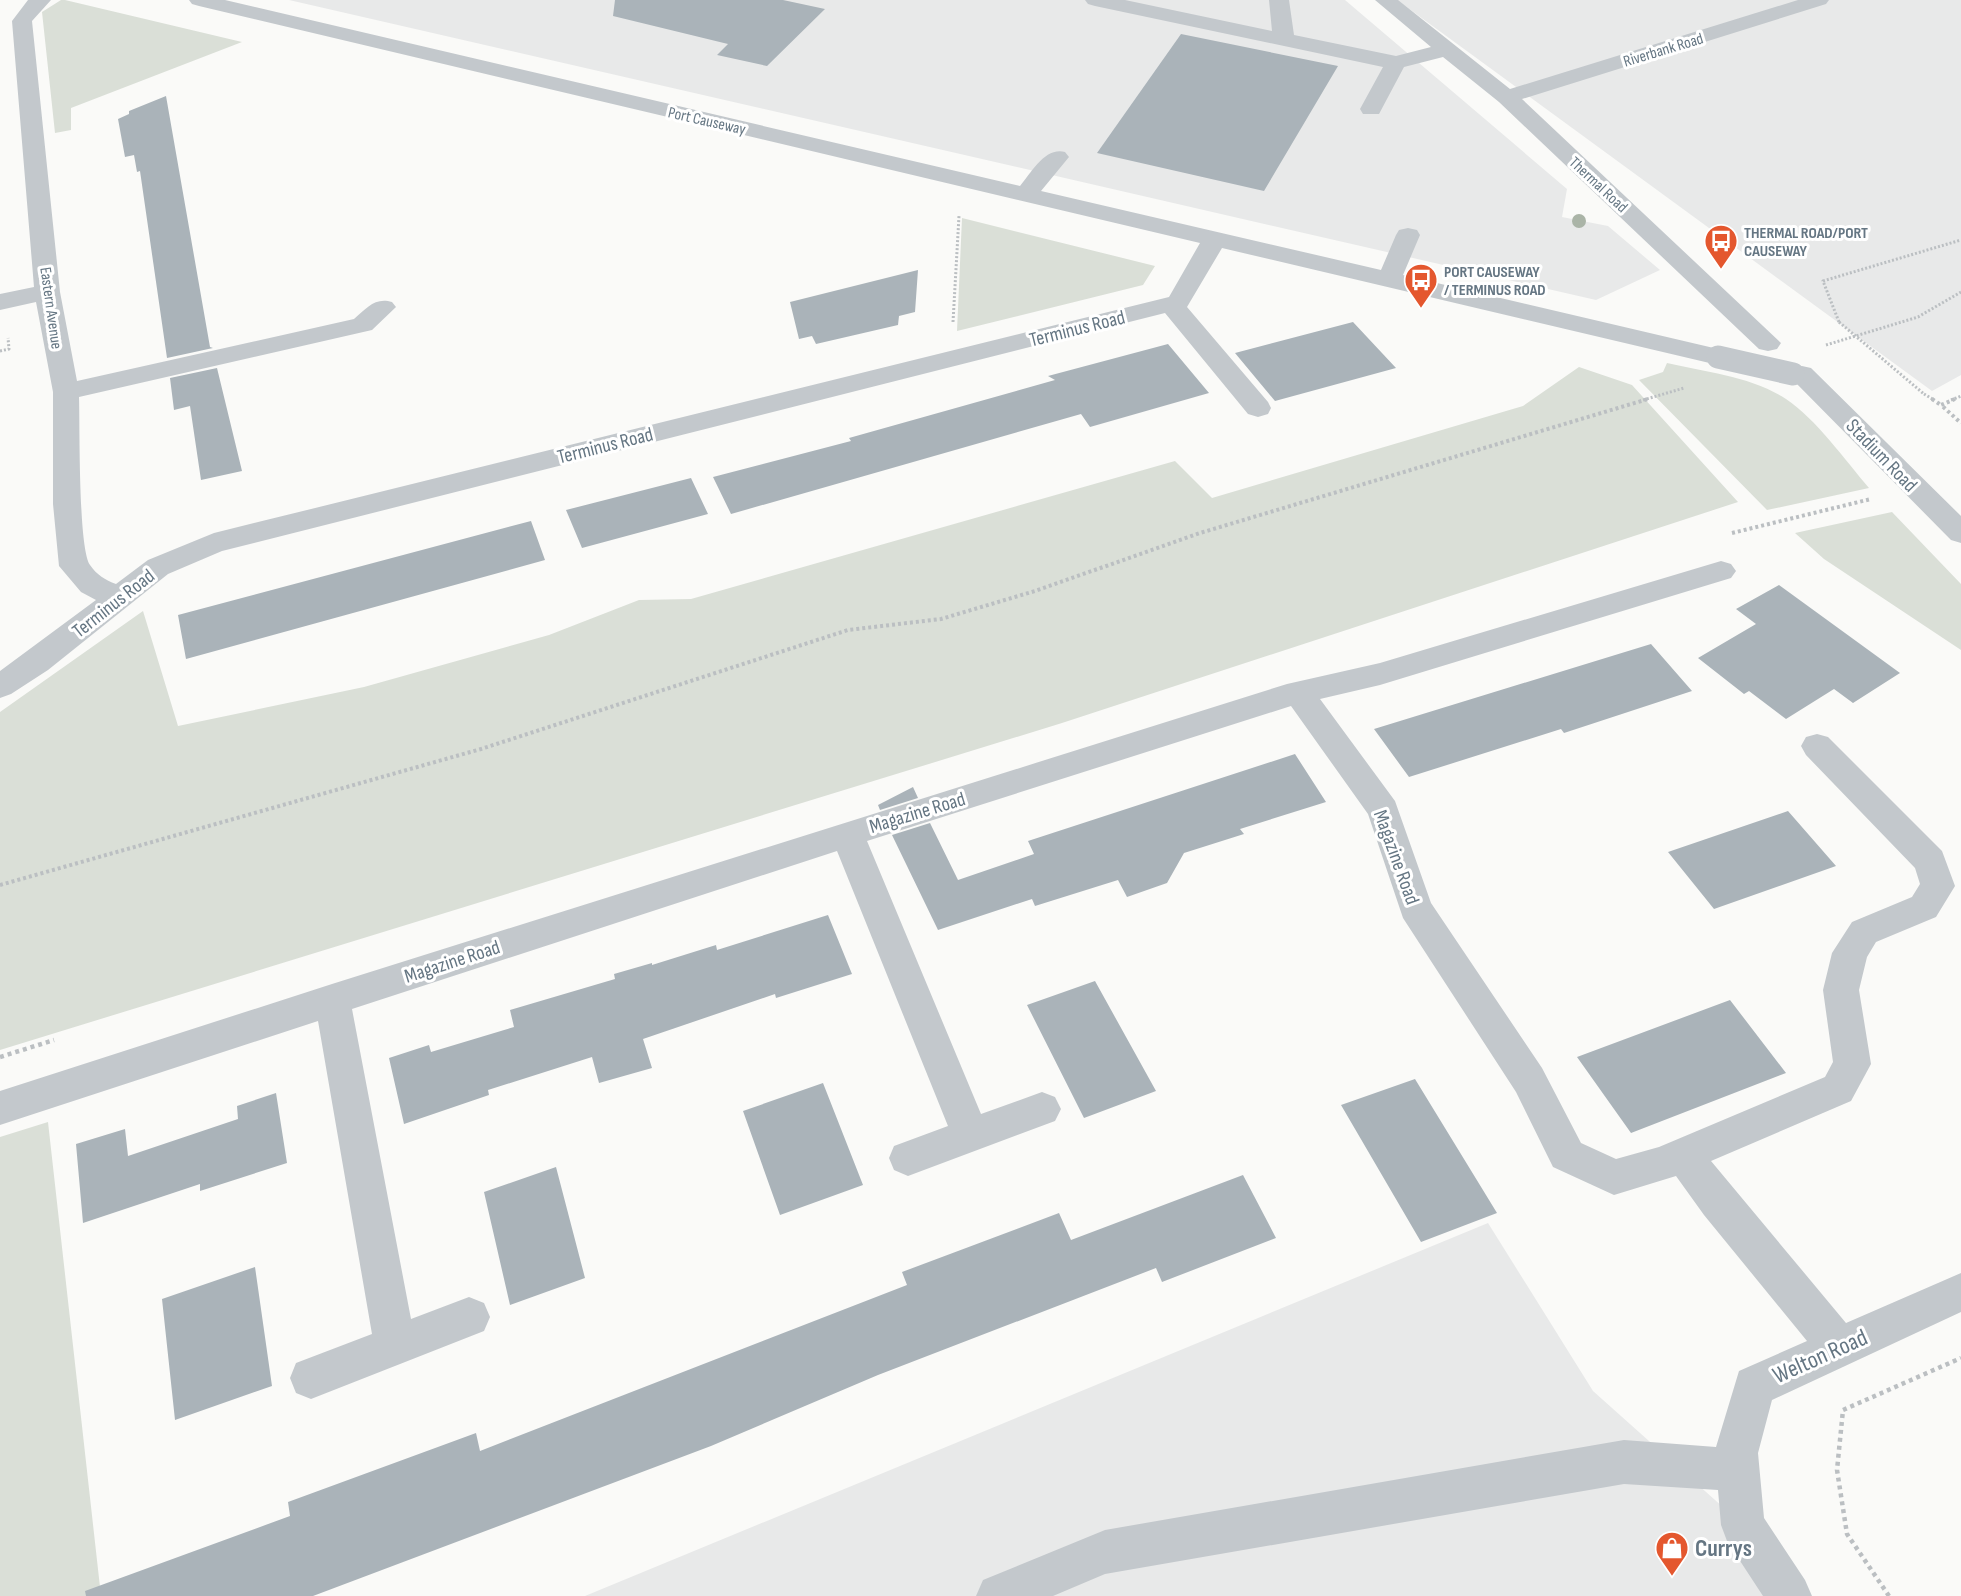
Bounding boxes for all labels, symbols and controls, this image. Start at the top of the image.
street label: Riverbank Road [1621,29,1706,72]
street label: Port Causeway [666,103,747,140]
street label: Thermal Road [1565,153,1631,217]
bus stop icon: THERMAL ROAD/PORT CAUSEWAY [1703,223,1739,270]
place label: THERMAL ROAD/PORT CAUSEWAY [1744,224,1868,261]
bus stop icon: PORT CAUSEWAY / TERMINUS ROAD [1403,262,1439,309]
place label: PORT CAUSEWAY / TERMINUS ROAD [1444,263,1546,300]
street label: Eastern Avenue [35,266,66,350]
street label: Terminus Road [1027,306,1128,352]
street label: Stadium Road [1841,414,1922,497]
street label: Terminus Road [555,423,656,469]
street label: Terminus Road [68,564,160,643]
street label: Magazine Road [866,787,968,839]
street label: Magazine Road [1368,807,1424,908]
street label: Magazine Road [402,935,503,989]
street label: Welton Road [1768,1323,1872,1390]
shop icon: Currys [1654,1530,1690,1577]
place label: Currys [1695,1534,1752,1563]

